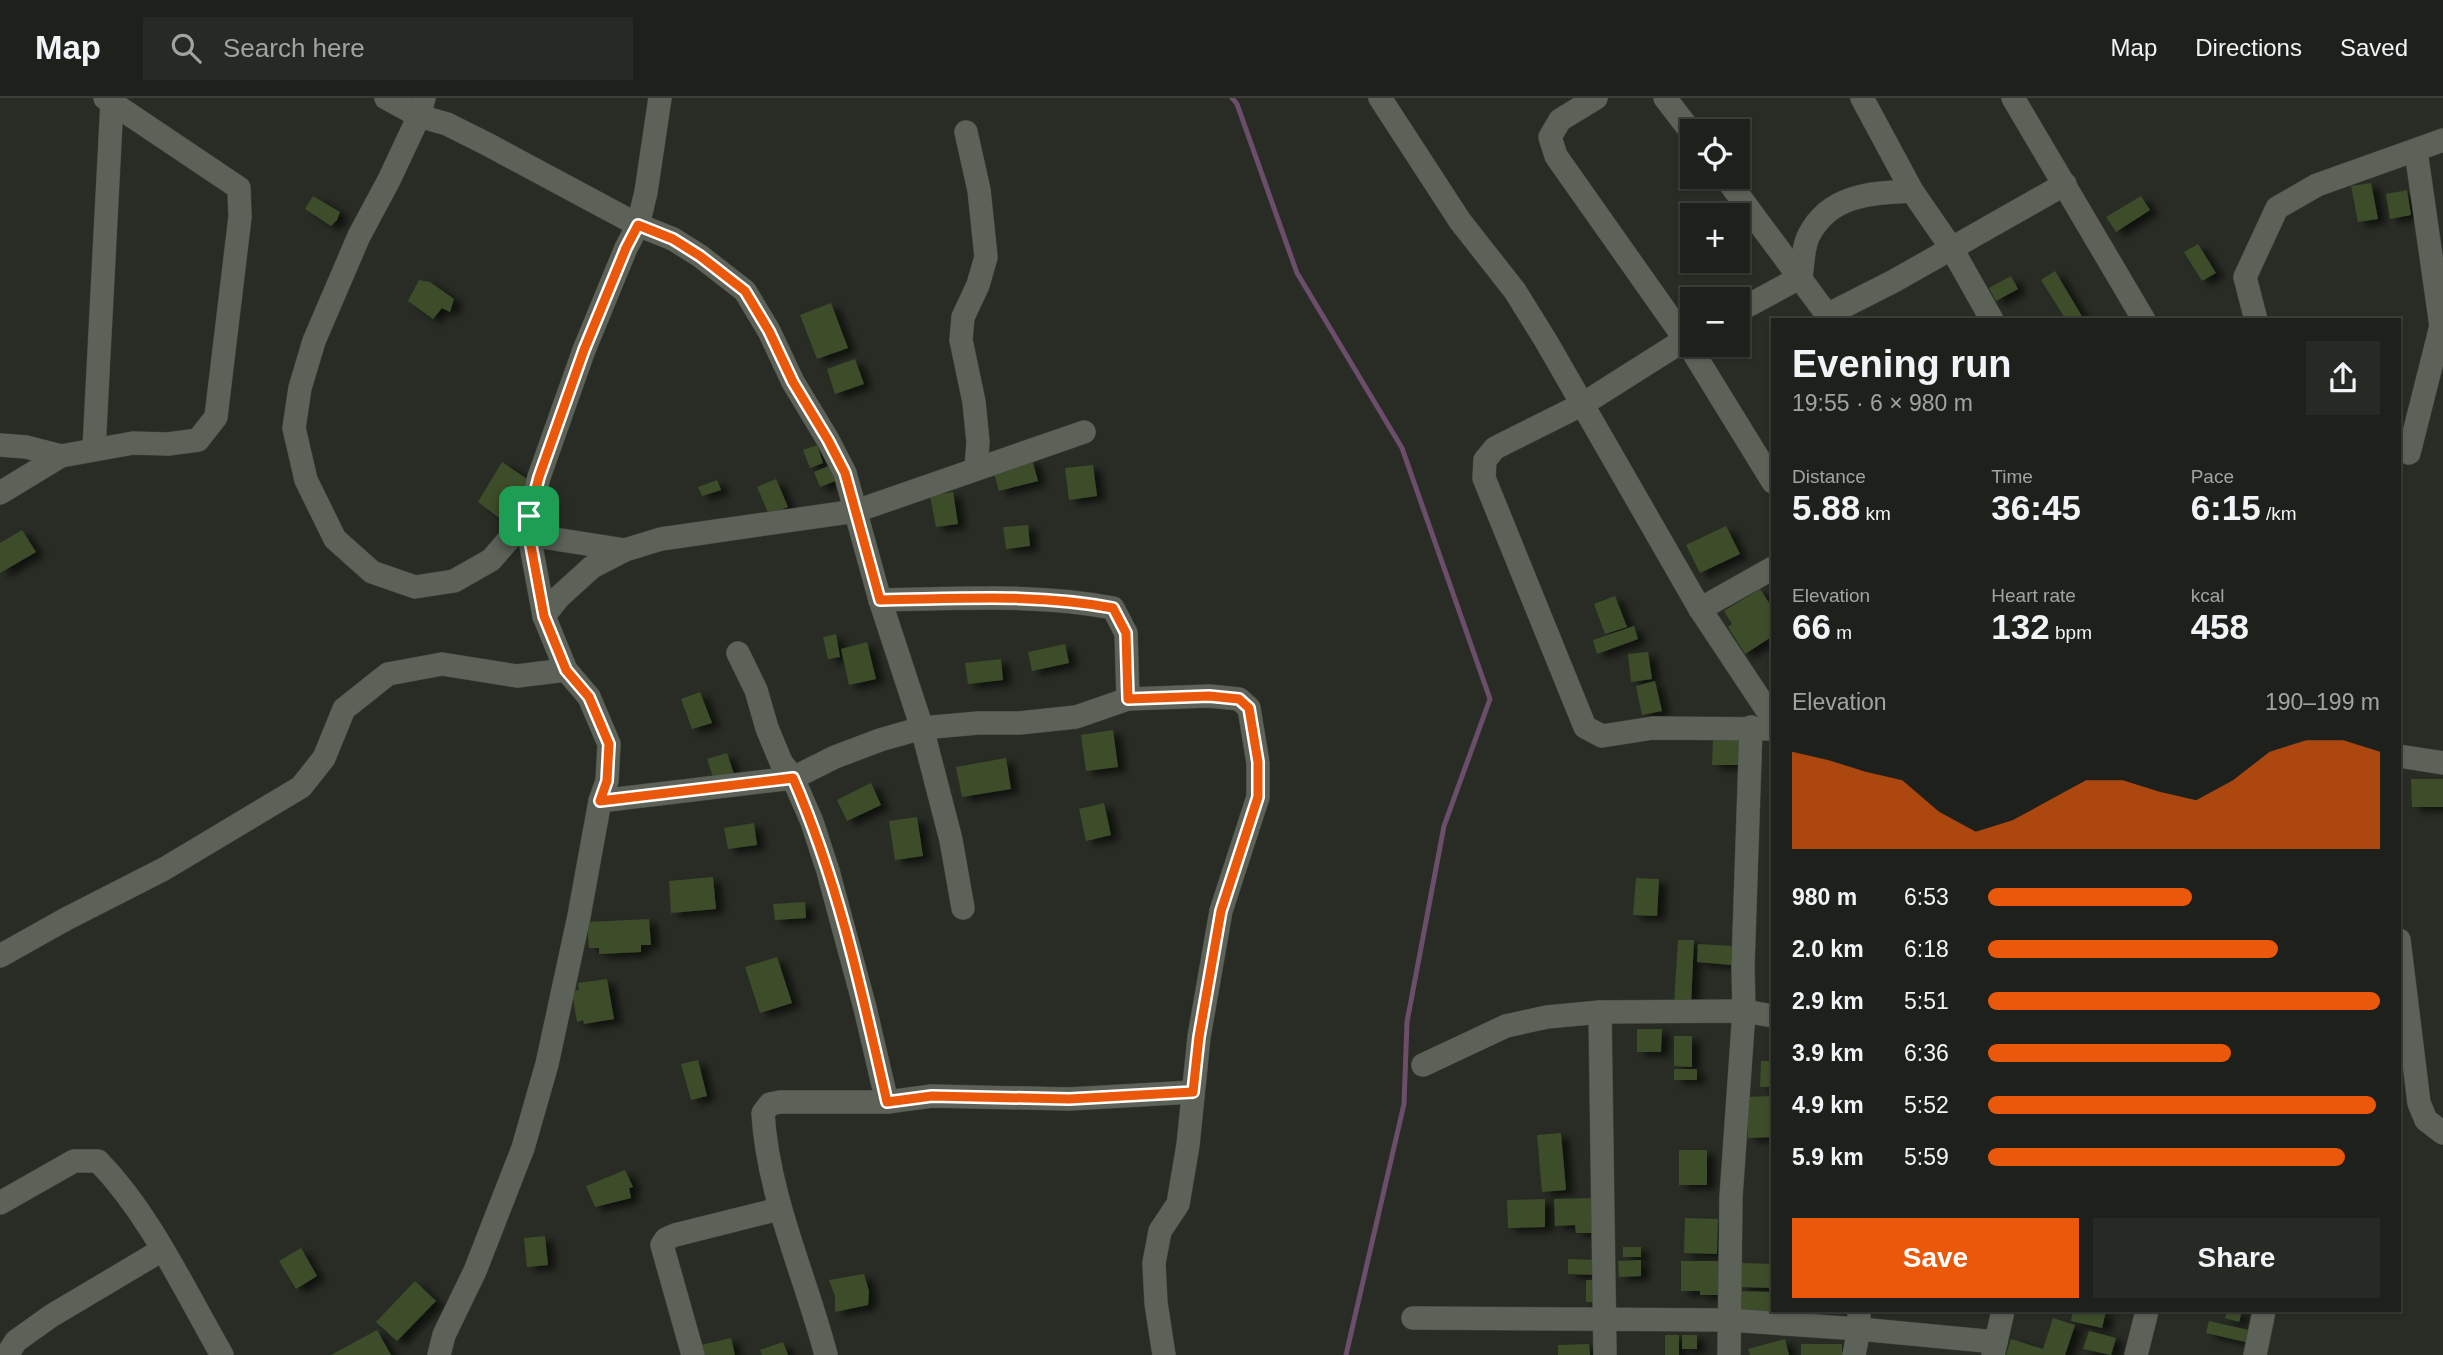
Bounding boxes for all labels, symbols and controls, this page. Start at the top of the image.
search box [143,17,633,80]
text: Map [35,29,101,66]
icon: search [167,29,205,67]
text: Search here [223,33,365,63]
text: Map [2111,34,2157,61]
text: Directions [2195,34,2302,61]
text: Saved [2340,34,2408,61]
map controls [1680,119,1750,357]
button: locate [1680,119,1750,189]
button: + [1680,203,1750,273]
button: − [1680,287,1750,357]
button: share [2306,341,2380,415]
text: Evening run [1792,343,2012,385]
text: 19:55 · 6 × 980 m [1792,390,1973,416]
text: Distance [1792,466,1866,487]
text: Time [1991,466,2033,487]
text: Pace [2191,466,2234,487]
pin [499,486,559,546]
text: 5.88 [1792,488,1860,527]
text: 36:45 [1991,488,2081,527]
text: 6:15 [2191,488,2261,527]
icon: arrive [510,497,548,535]
text: km [1860,503,1891,524]
text: /km [2261,503,2297,524]
text: Elevation [1792,585,1870,606]
text: Heart rate [1991,585,2076,606]
text: kcal [2191,585,2224,606]
text: 66 [1792,607,1831,646]
text: 132 [1991,607,2050,646]
text: 458 [2191,607,2249,646]
text: m [1831,622,1852,643]
text: bpm [2050,622,2092,643]
text: Elevation [1792,689,1887,715]
text: 190–199 m [2265,689,2380,715]
text: 980 m [1792,884,1857,910]
text: 6:53 [1904,884,1949,910]
text: 2.0 km [1792,936,1864,962]
text: 6:18 [1904,936,1949,962]
text: 2.9 km [1792,988,1864,1014]
text: 5:51 [1904,988,1949,1014]
text: 3.9 km [1792,1040,1864,1066]
text: 6:36 [1904,1040,1949,1066]
text: 4.9 km [1792,1092,1864,1118]
text: 5:52 [1904,1092,1949,1118]
text: 5.9 km [1792,1144,1864,1170]
text: 5:59 [1904,1144,1949,1170]
button: Save [1792,1218,2079,1298]
button: Share [2093,1218,2380,1298]

